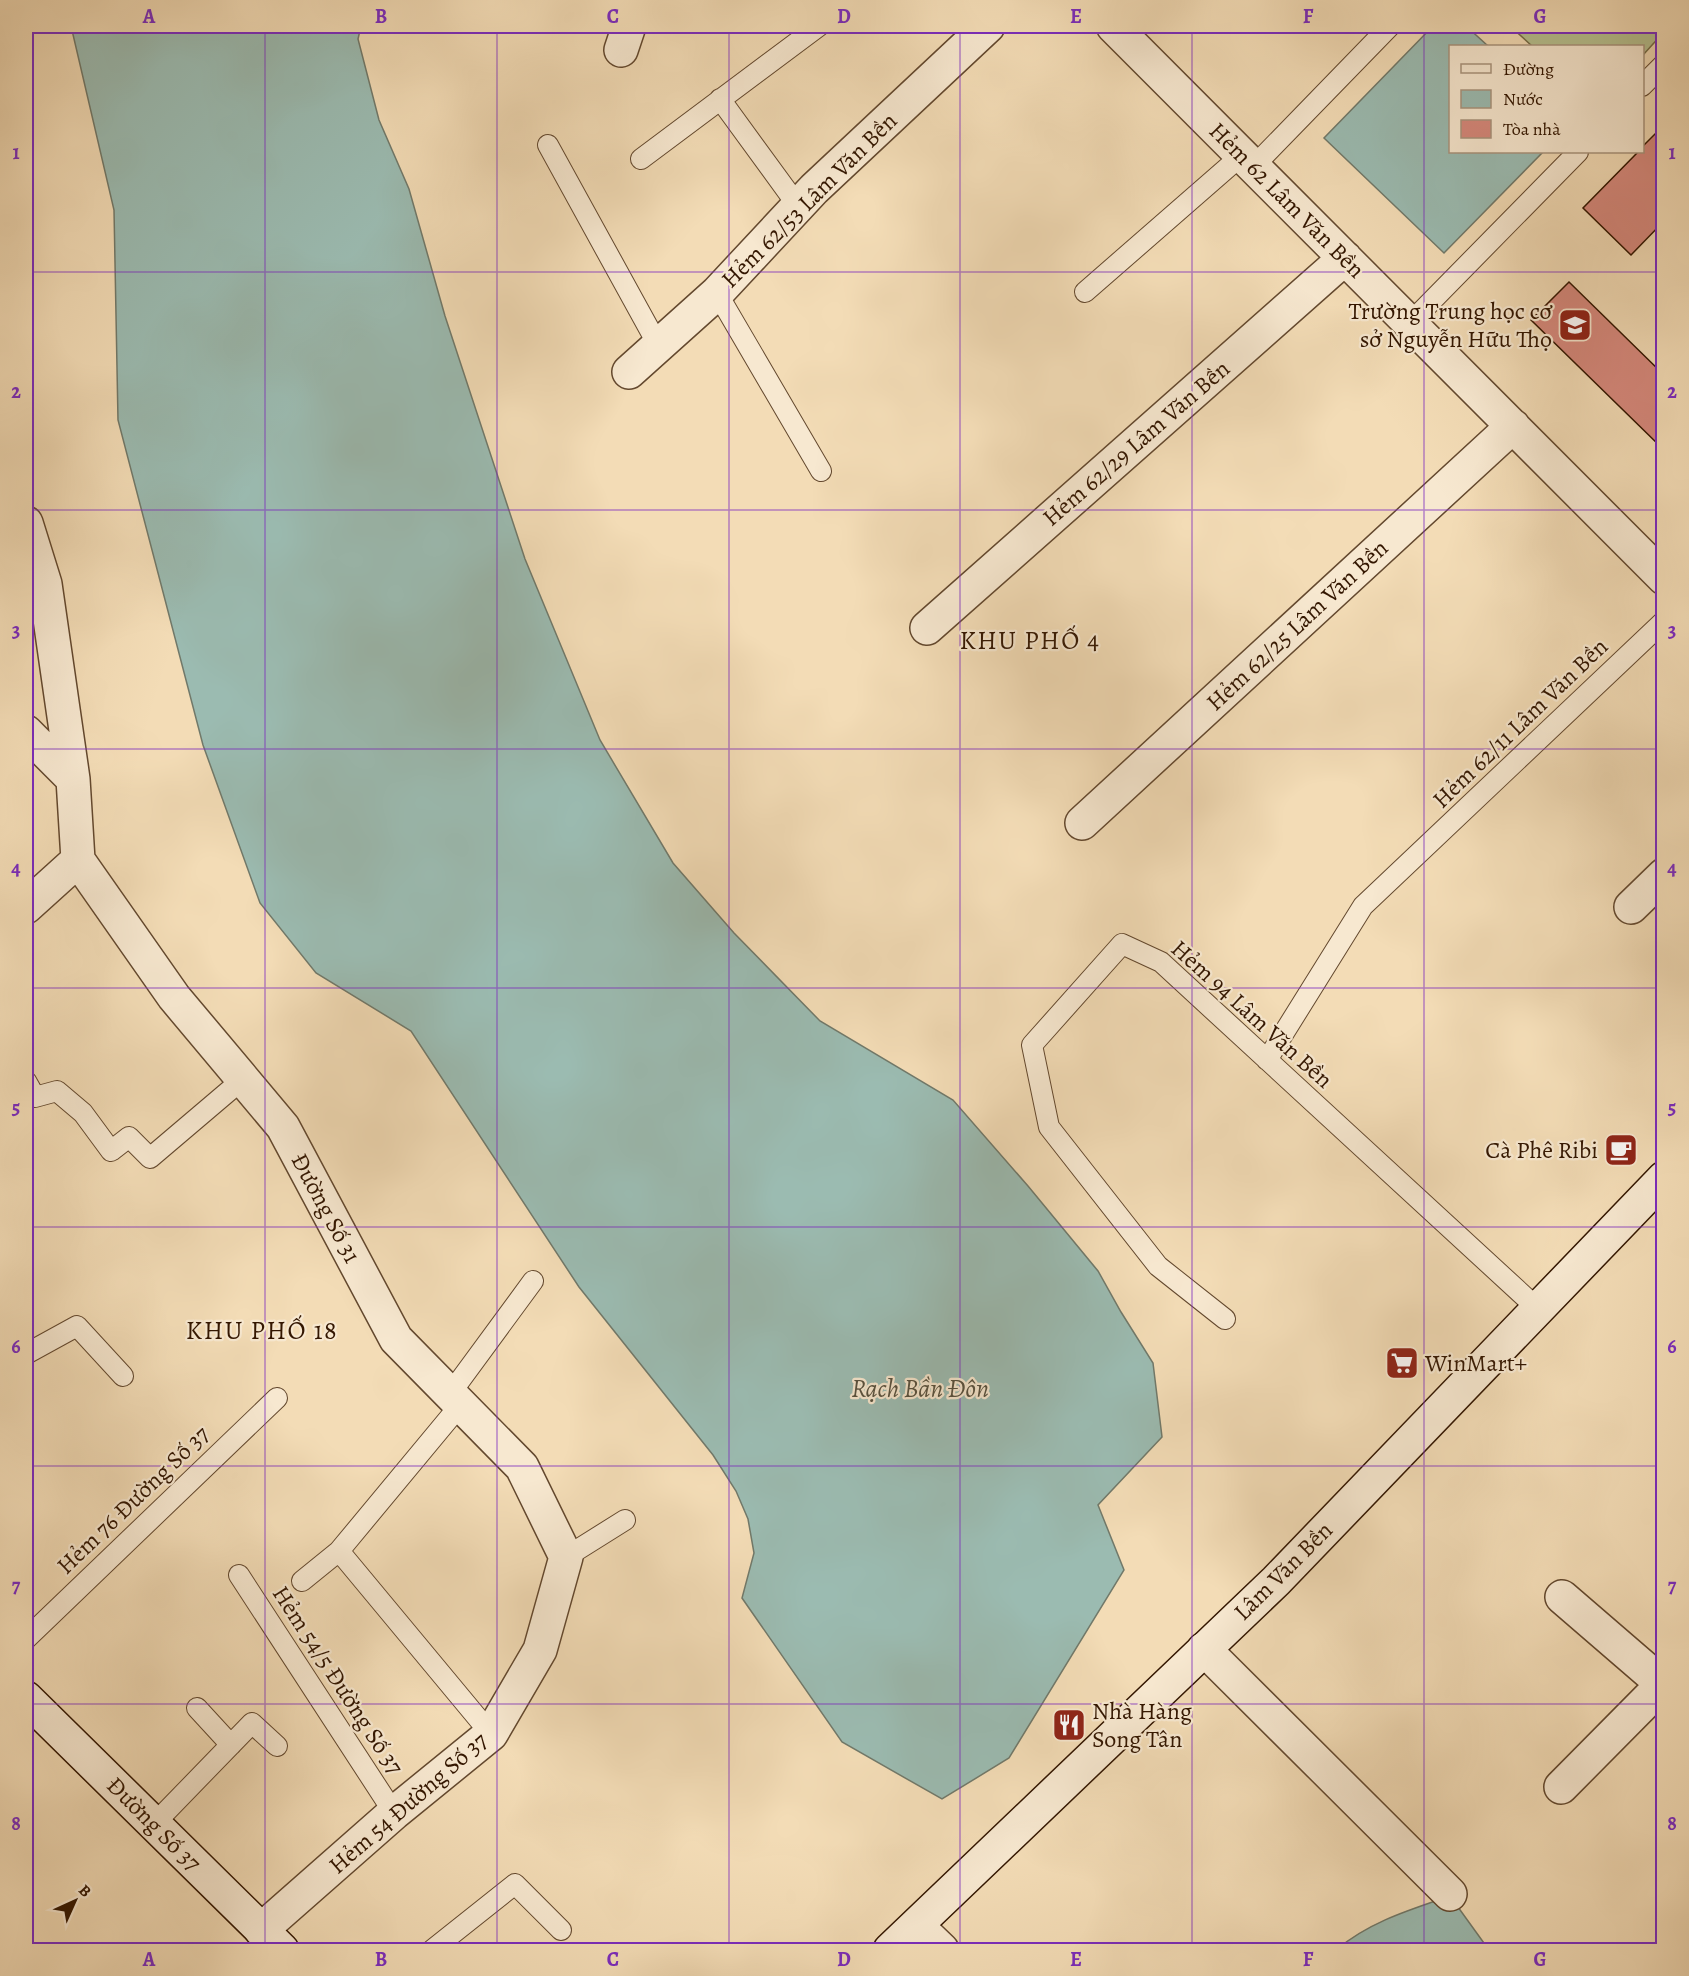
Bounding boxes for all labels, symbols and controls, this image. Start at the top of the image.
text: A [142,3,156,30]
text: B [375,3,387,30]
text: C [607,3,619,30]
text: D [837,3,851,30]
text: E [1070,3,1082,30]
text: F [1303,3,1314,30]
text: G [1533,3,1547,30]
legend [1449,45,1644,153]
text: Đường [1503,57,1554,81]
text: Nước [1503,87,1543,111]
street label: Hẻm 62/53 Lâm Văn Bền [714,105,904,295]
street label: Hẻm 62 Lâm Văn Bền [1202,115,1372,285]
text: Tòa nhà [1503,117,1561,141]
text: 1 [12,139,20,166]
text: 1 [1668,139,1676,166]
place label: Trường Trung học cơ sở Nguyễn Hữu Thọ [1348,295,1554,355]
school or university icon: Trường Trung học cơ sở Nguyễn Hữu Thọ [1557,307,1593,343]
street label: Hẻm 62/29 Lâm Văn Bền [1036,353,1236,533]
text: 2 [11,378,21,405]
text: 2 [1667,378,1677,405]
street label: Hẻm 62/25 Lâm Văn Bền [1199,532,1395,718]
text: 3 [12,617,20,644]
text: 3 [1668,617,1676,644]
district label: KHU PHỐ 4 [959,623,1101,658]
street label: Hẻm 62/11 Lâm Văn Bền [1425,631,1615,815]
text: 4 [11,855,21,882]
text: 4 [1667,855,1677,882]
street label: Hẻm 94 Lâm Văn Bền [1164,933,1340,1095]
text: 5 [12,1094,20,1121]
text: 5 [1668,1094,1676,1121]
cafe icon: Cà Phê Ribi [1603,1132,1639,1168]
place label: Cà Phê Ribi [1485,1134,1598,1166]
street label: Đường Số 31 [284,1148,368,1268]
district label: KHU PHỐ 18 [186,1313,338,1348]
text: 6 [11,1333,21,1360]
text: 6 [1667,1333,1677,1360]
supermarket icon: WinMart+ [1384,1345,1420,1381]
place label: WinMart+ [1424,1347,1527,1379]
water label: Rạch Bần Đôn [851,1371,989,1406]
street label: Hẻm 76 Đường Số 37 [50,1418,217,1581]
street label: Lâm Văn Bền [1226,1514,1340,1628]
text: 7 [12,1572,21,1599]
text: 7 [1668,1572,1677,1599]
street label: Hẻm 54/5 Đường Số 37 [265,1579,412,1781]
place label: Nhà Hàng Song Tân [1092,1695,1192,1755]
restaurant icon: Nhà Hàng Song Tân [1051,1707,1087,1743]
street label: Hẻm 54 Đường Số 37 [322,1724,495,1881]
street label: Đường Số 37 [100,1770,209,1879]
text: 8 [11,1810,21,1837]
text: 8 [1667,1810,1677,1837]
north arrow [45,1871,105,1931]
text: B [74,1880,96,1902]
text: A [142,1946,156,1973]
text: B [375,1946,387,1973]
text: C [607,1946,619,1973]
text: D [837,1946,851,1973]
text: E [1070,1946,1082,1973]
text: F [1303,1946,1314,1973]
text: G [1533,1946,1547,1973]

